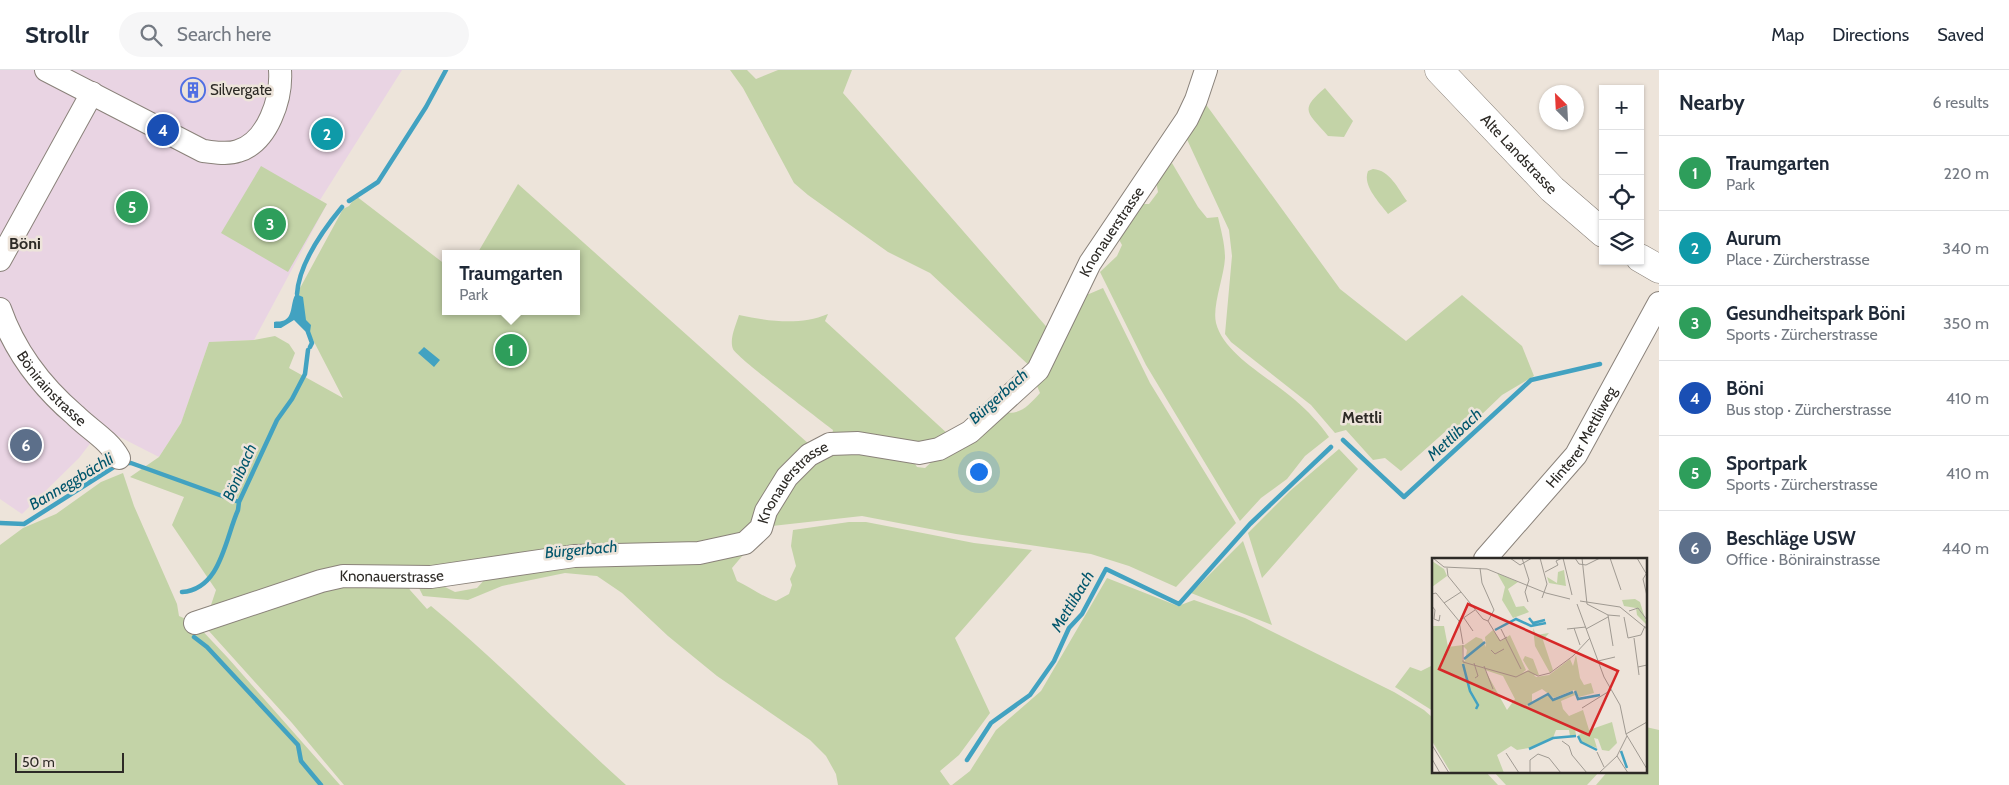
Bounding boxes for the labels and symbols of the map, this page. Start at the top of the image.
building icon: Silvergate [180,77,206,103]
place label: Silvergate [210,81,272,99]
north arrow [1539,85,1584,130]
street label: Alte Landstrasse [1477,110,1561,198]
pin: 4 [147,111,179,149]
pin: 2 [311,115,343,153]
street label: Knonauerstrasse [1076,183,1148,280]
pin: 5 [116,188,148,226]
pin: 3 [254,205,286,243]
district label: Böni [9,234,41,253]
pin: 1 [495,331,527,369]
street label: Bönirainstrasse [13,348,90,430]
water label: Bürgerbach [965,365,1032,428]
street label: Hinterer Mettliweg [1542,383,1621,492]
water label: Mettlibach [1422,404,1486,465]
district label: Mettli [1342,408,1382,427]
pin: 6 [10,426,42,464]
street label: Knonauerstrasse [754,437,832,526]
water label: Bönibach [218,441,260,504]
water label: Banneggbächli [26,449,117,514]
your location [966,459,992,485]
water label: Bürgerbach [544,537,618,562]
inset map [1432,558,1646,772]
street label: Knonauerstrasse [339,566,445,586]
water label: Mettlibach [1046,567,1098,636]
scale bar [15,750,124,773]

